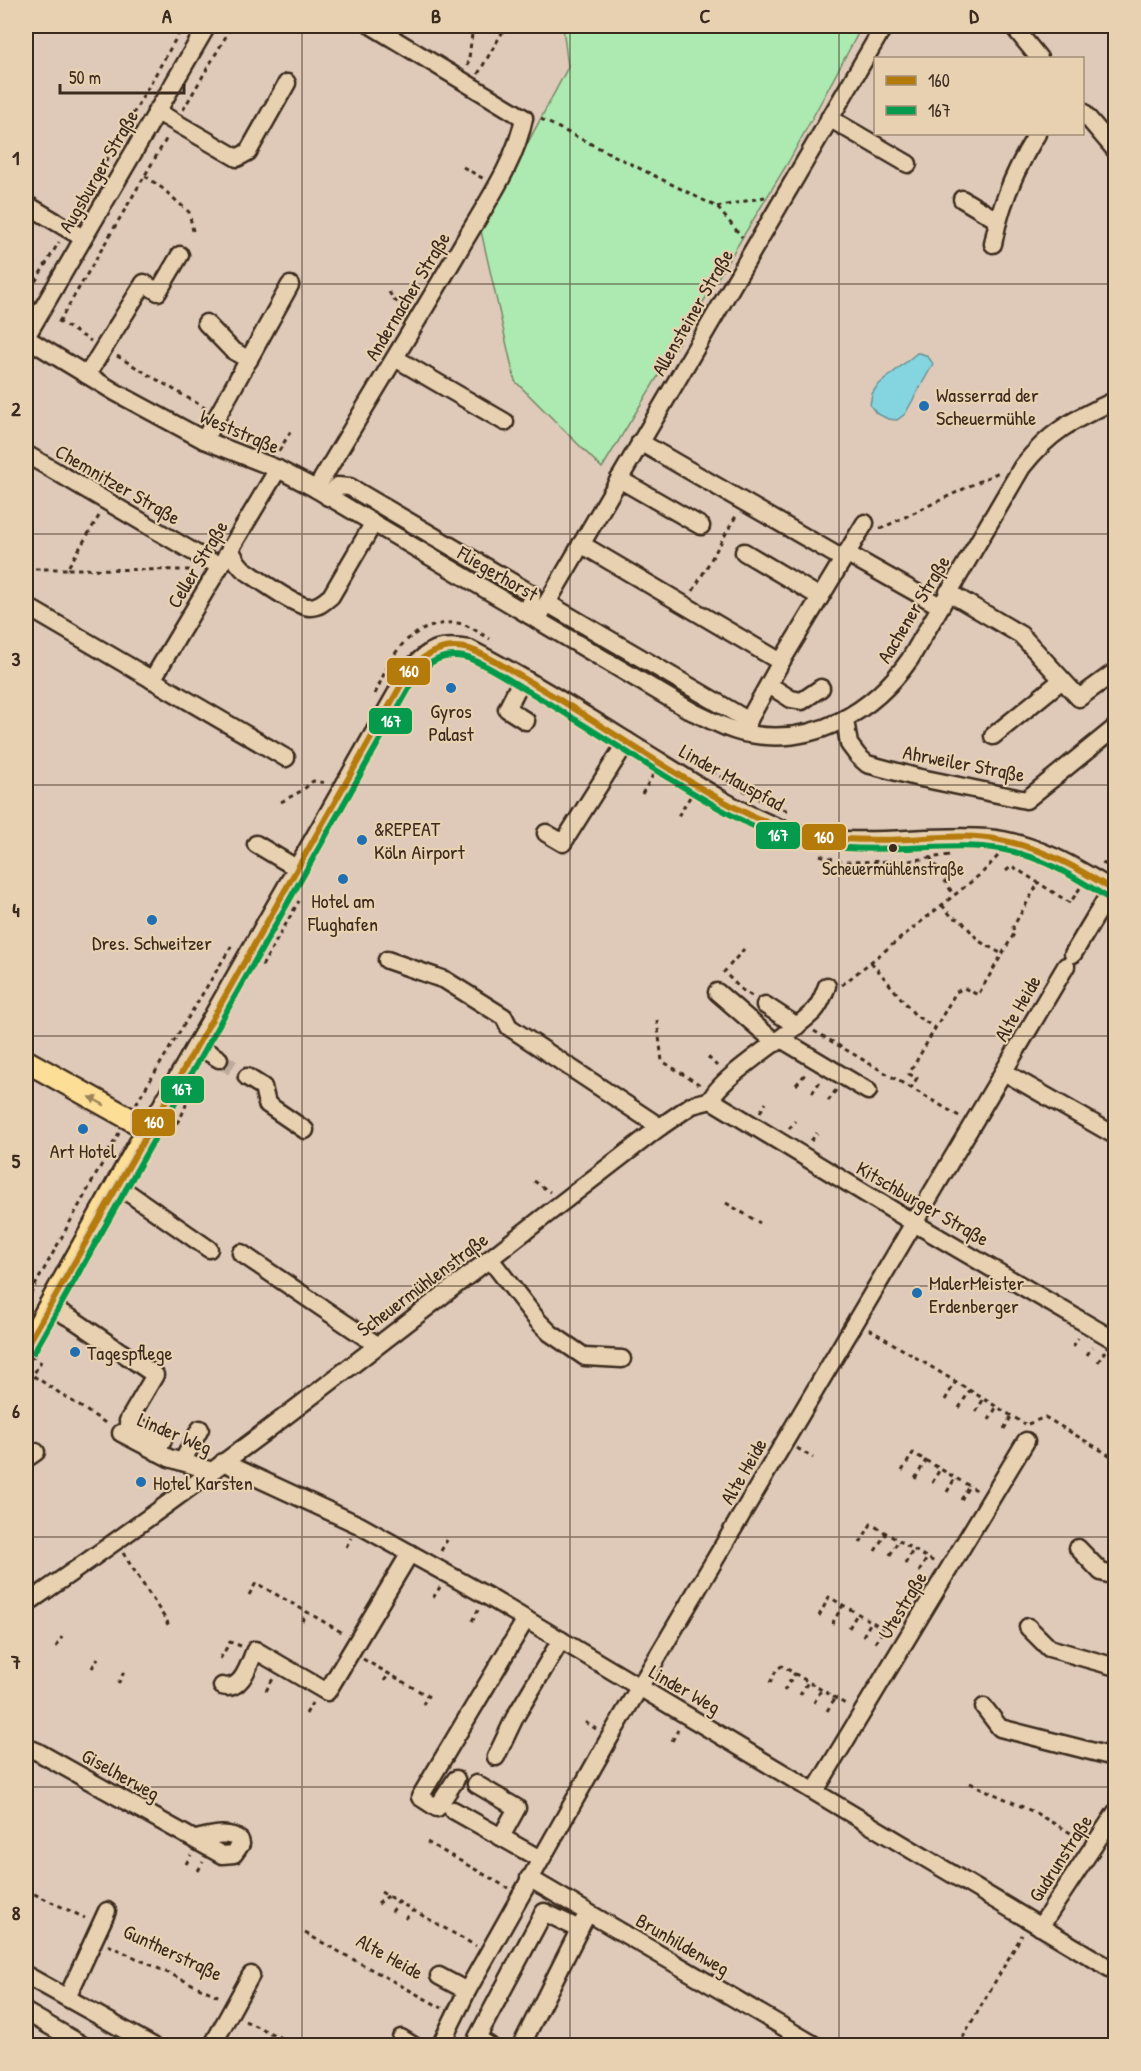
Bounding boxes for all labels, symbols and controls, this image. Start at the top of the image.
text: A [162,2,172,29]
text: B [431,2,441,29]
text: C [700,2,711,29]
text: D [969,2,979,29]
scale bar [60,57,184,95]
legend [874,57,1084,135]
text: 50 m [69,65,101,90]
text: 160 [928,68,950,93]
text: 167 [928,98,951,123]
street label: Augsburger Straße [52,105,144,237]
text: 1 [12,144,20,171]
street label: Andernacher Straße [358,227,456,365]
street label: Allensteiner Straße [645,244,739,380]
place label: Wasserrad der Scheuermühle [936,381,1039,431]
text: 2 [11,395,21,422]
marker: Wasserrad der Scheuermühle [917,399,931,413]
street label: Weststraße [196,402,284,460]
street label: Chemnitzer Straße [51,437,186,531]
street label: Celler Straße [160,515,234,613]
street label: Fliegerhorst [452,539,544,607]
street label: Aachener Straße [870,550,956,668]
text: 3 [12,645,21,672]
line badge: 160 [386,657,431,686]
text: 160 [399,660,419,682]
marker: Gyros Palast [444,681,458,695]
place label: Gyros Palast [428,697,475,747]
line badge: 167 [368,707,413,735]
text: 167 [381,710,401,732]
street label: Linder Mauspfad [675,737,789,817]
street label: Ahrweiler Straße [901,738,1027,788]
place label: &REPEAT Köln Airport [374,815,466,865]
line badge: 167 [755,821,801,850]
line badge: 160 [801,823,847,851]
text: 167 [768,824,788,846]
text: 160 [814,826,834,848]
marker: &REPEAT Köln Airport [355,833,369,847]
marker: Scheuermühlenstraße [887,842,899,854]
place label: Scheuermühlenstraße [822,856,964,881]
marker: Hotel am Flughafen [336,872,350,886]
place label: Hotel am Flughafen [307,887,378,937]
text: 4 [12,896,20,923]
marker: Dres. Schweitzer [145,913,159,927]
place label: Dres. Schweitzer [92,929,212,956]
street label: Alte Heide [987,970,1047,1046]
line badge: 167 [160,1075,205,1104]
text: 167 [172,1078,192,1100]
one-way arrow [88,1096,105,1106]
line badge: 160 [131,1108,176,1137]
text: 160 [144,1111,164,1133]
marker: Art Hotel [76,1122,90,1136]
place label: Art Hotel [50,1137,117,1164]
text: 5 [12,1147,21,1174]
street label: Kitschburger Straße [852,1154,994,1252]
street label: Scheuermühlenstraße [351,1226,493,1342]
place label: MalerMeister Erdenberger [929,1269,1025,1319]
marker: MalerMeister Erdenberger [910,1286,924,1300]
place label: Tagespflege [87,1339,172,1366]
marker: Tagespflege [68,1345,82,1359]
text: 6 [12,1397,20,1424]
street label: Linder Weg [134,1405,216,1461]
street label: Alte Heide [713,1433,773,1509]
place label: Hotel Karsten [153,1469,253,1496]
marker: Hotel Karsten [134,1475,148,1489]
street label: Utestraße [871,1566,933,1644]
text: 7 [10,1648,21,1675]
street label: Linder Weg [644,1658,726,1720]
street label: Giselherweg [77,1742,165,1807]
street label: Gudrunstraße [1022,1809,1098,1907]
text: 8 [12,1899,21,1926]
street label: Brunhildenweg [631,1906,735,1982]
street label: Guntherstraße [119,1917,227,1987]
street label: Alte Heide [352,1927,428,1985]

